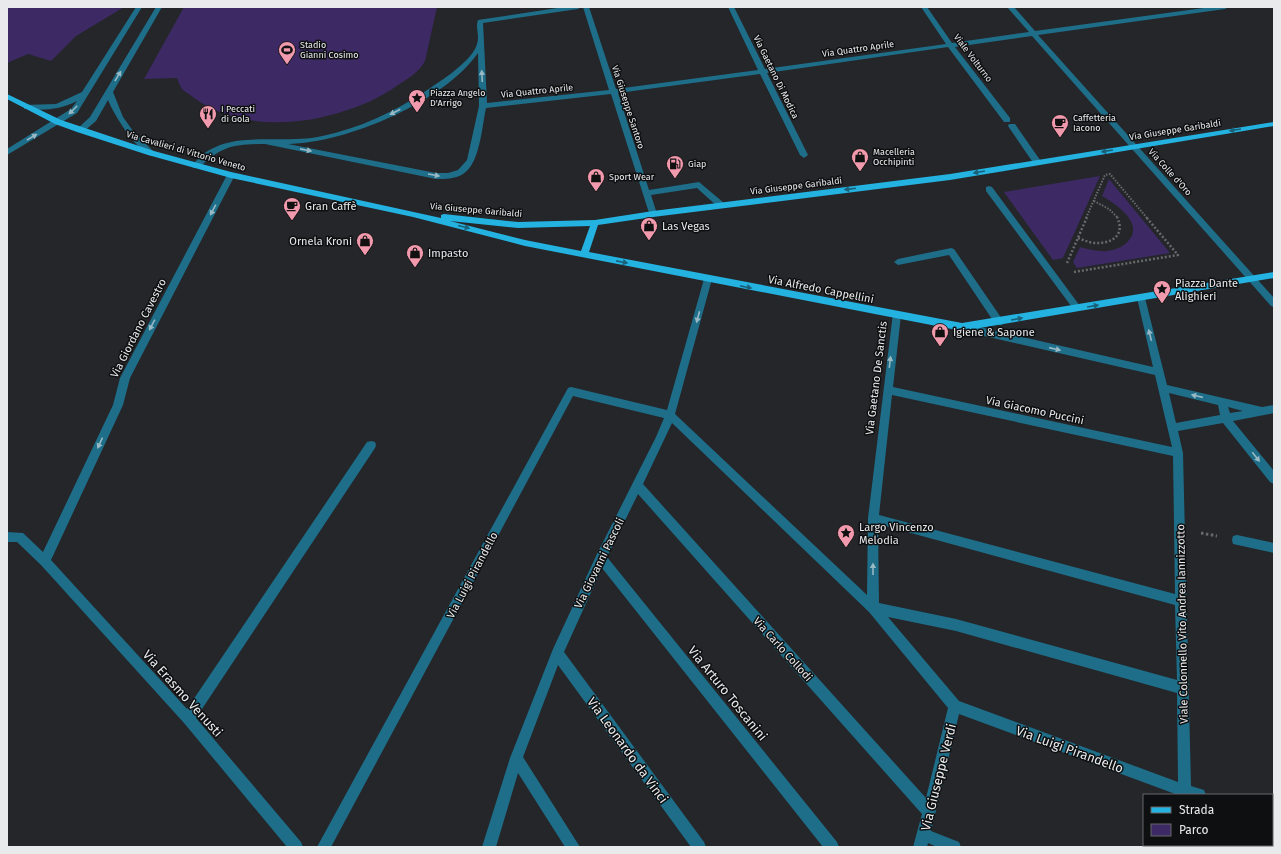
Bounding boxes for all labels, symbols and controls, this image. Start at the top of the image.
street label: Viale Volturno [952,32,994,84]
street label: Via Gaetano Di Modica [751,34,801,120]
street label: Via Quattro Aprile [821,39,895,59]
sports icon: Stadio Gianni Cosimo [277,40,297,65]
place label: Stadio Gianni Cosimo [300,40,358,60]
street label: Via Giuseppe Santoro [610,64,646,150]
one-way arrow [115,70,122,82]
one-way arrow [478,70,485,82]
street label: Via Quattro Aprile [500,82,574,100]
place icon: Piazza Angelo D'Arrigo [407,88,427,113]
place label: Piazza Angelo D'Arrigo [430,88,485,108]
restaurant icon: I Peccati di Gola [198,104,218,129]
place label: I Peccati di Gola [221,104,255,124]
one-way arrow [68,105,78,115]
one-way arrow [390,109,401,115]
cafe icon: Caffetteria Iacono [1050,113,1070,138]
place label: Caffetteria Iacono [1073,113,1116,133]
street label: Via Giuseppe Garibaldi [1129,118,1221,142]
one-way arrow [1229,127,1242,133]
street label: Via Cavalieri di Vittorio Veneto [125,129,247,173]
one-way arrow [26,133,38,140]
shop icon: Macelleria Occhipinti [850,147,870,172]
place label: Macelleria Occhipinti [873,147,915,167]
street label: Via Colle d'Oro [1146,147,1194,197]
one-way arrow [300,148,312,154]
one-way arrow [1101,148,1113,154]
fuel station icon: Giap [665,154,685,179]
place label: Giap [688,159,706,169]
shop icon: Sport Wear [586,167,606,192]
one-way arrow [973,169,985,175]
one-way arrow [428,172,440,178]
place label: Sport Wear [609,172,655,182]
street label: Via Giuseppe Garibaldi [749,175,843,197]
one-way arrow [844,186,856,193]
cafe icon: Gran Caffè [282,196,302,221]
place label: Gran Caffè [305,200,356,213]
street label: Via Giuseppe Garibaldi [429,201,523,219]
one-way arrow [210,204,216,216]
shop icon: Las Vegas [639,216,659,241]
place label: Las Vegas [662,220,710,233]
one-way arrow [458,225,470,231]
shop icon: Ornela Kroni [355,231,375,256]
place label: Ornela Kroni [289,235,352,248]
shop icon: Impasto [405,243,425,268]
place label: Impasto [428,247,468,260]
one-way arrow [616,259,628,265]
street label: Via Alfredo Cappellini [767,273,875,306]
street label: Via Giordano Cavestro [108,276,169,380]
place label: Piazza Dante Alighieri [1175,277,1238,303]
place icon: Piazza Dante Alighieri [1152,279,1172,304]
one-way arrow [740,284,752,290]
one-way arrow [1087,303,1099,309]
one-way arrow [695,311,701,323]
one-way arrow [1011,316,1023,322]
one-way arrow [149,319,156,331]
street label: Via Gaetano De Sanctis [863,320,890,436]
shop icon: Igiene & Sapone [930,322,950,347]
place label: Igiene & Sapone [953,326,1035,339]
one-way arrow [1146,328,1152,341]
one-way arrow [1048,346,1061,352]
one-way arrow [887,356,893,368]
one-way arrow [1191,393,1203,399]
street label: Via Giacomo Puccini [985,394,1085,427]
one-way arrow [96,437,103,449]
one-way arrow [1252,452,1261,463]
street label: Via Giovanni Pascoli [572,516,627,611]
place label: Largo Vincenzo Melodia [859,521,934,547]
place icon: Largo Vincenzo Melodia [836,523,856,548]
street label: Viale Colonnello Vito Andrea Iannizzotto [1174,524,1191,724]
street label: Via Luigi Pirandello [444,530,501,621]
one-way arrow [870,562,876,575]
street label: Via Carlo Collodi [750,615,815,684]
street label: Via Arturo Toscanini [685,643,770,744]
street label: Via Erasmo Venusti [140,647,226,740]
street label: Via Leonardo da Vinci [584,694,671,806]
street label: Via Giuseppe Verdi [918,722,959,832]
street label: Via Luigi Pirandello [1014,723,1126,776]
legend [1143,794,1273,846]
text: Strada [1179,803,1214,817]
text: Parco [1179,823,1209,837]

